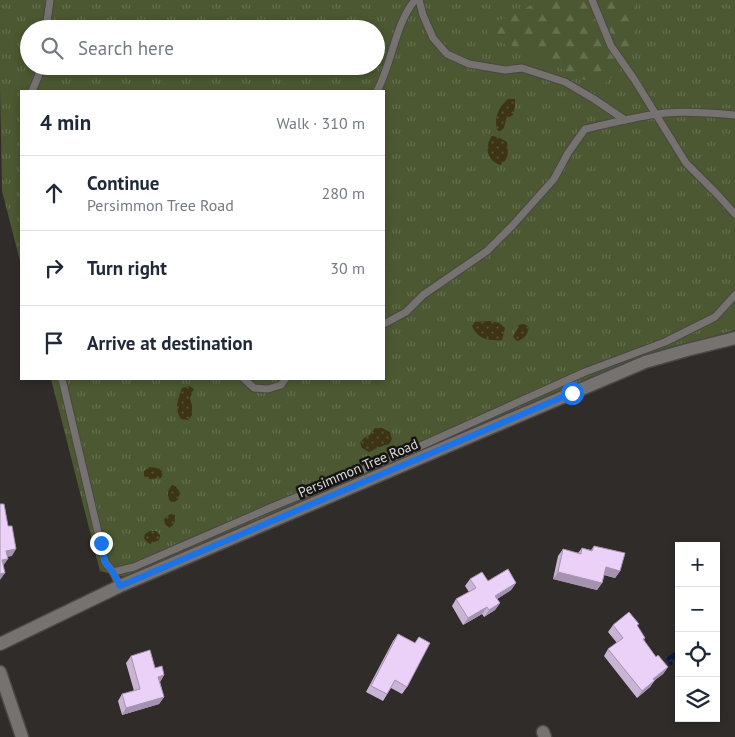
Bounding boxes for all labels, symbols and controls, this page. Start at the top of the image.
search box [20,20,385,75]
icon: search [38,34,66,62]
text: Search here [78,36,174,60]
text: 4 min [40,109,91,136]
text: Walk · 310 m [276,113,365,133]
text: Continue [87,171,159,195]
icon: ahead [40,179,68,207]
text: 280 m [322,183,365,203]
text: Persimmon Tree Road [87,195,234,215]
icon: right [40,254,68,282]
text: Turn right [87,256,167,280]
text: 30 m [330,258,365,278]
icon: arrive [40,329,68,357]
text: Arrive at destination [87,331,253,355]
route start [561,382,584,405]
street label: Persimmon Tree Road [295,435,421,501]
route end [90,532,113,555]
map controls [675,542,720,722]
button: + [675,542,720,587]
button: − [675,587,720,632]
button: locate [675,632,720,677]
button: layers [675,677,720,722]

